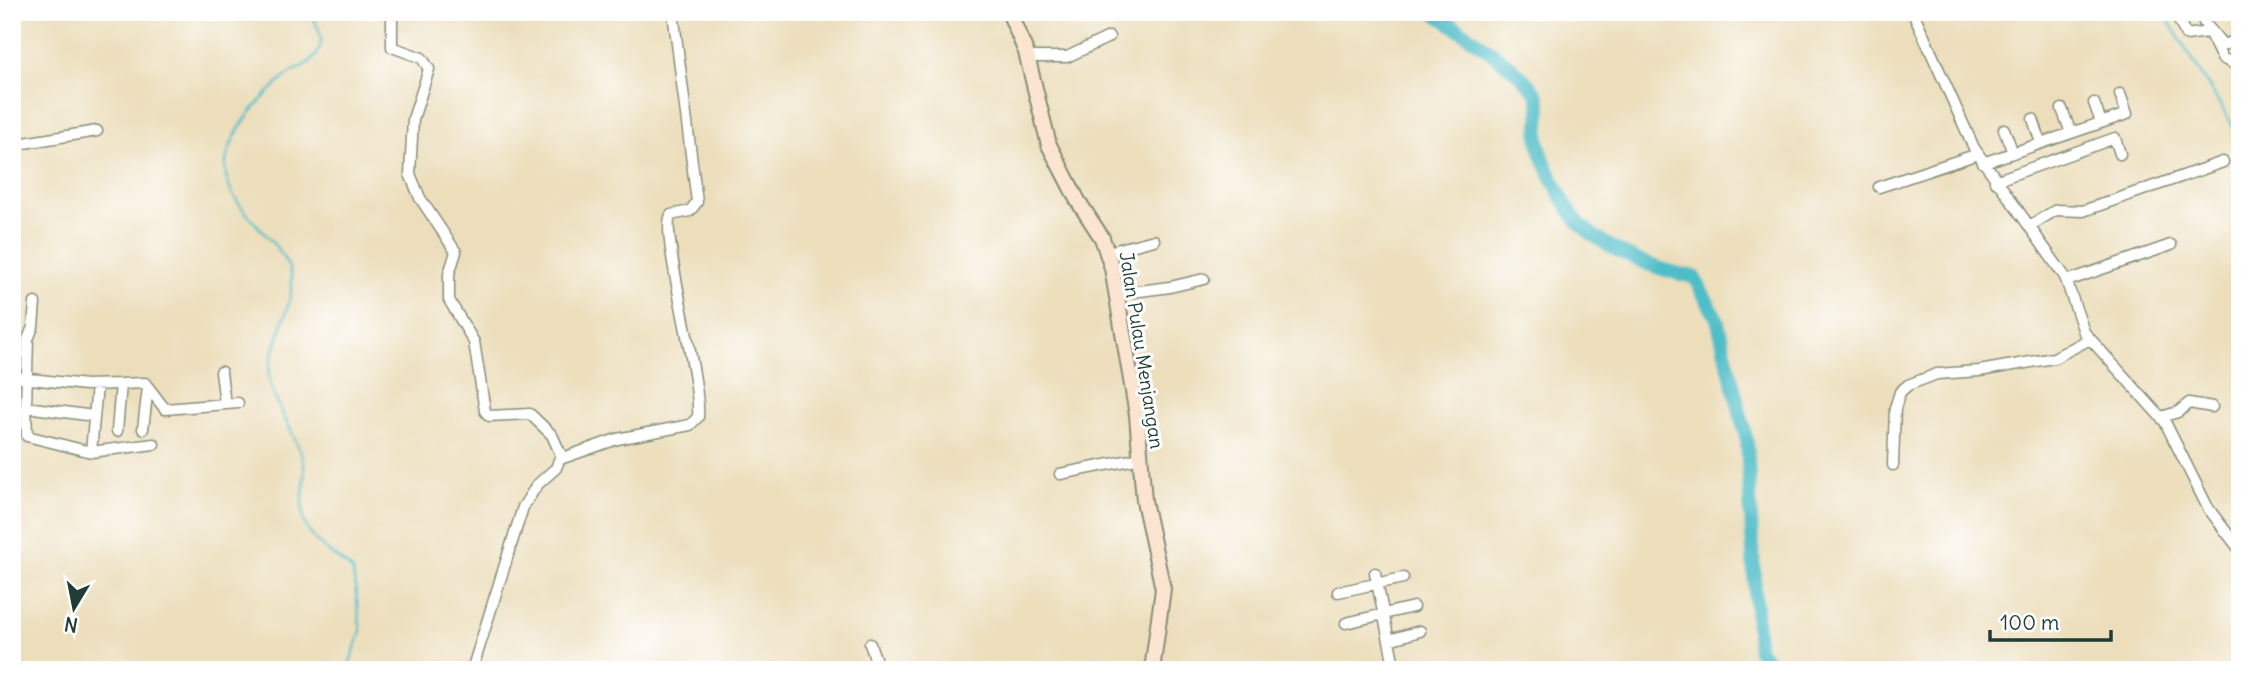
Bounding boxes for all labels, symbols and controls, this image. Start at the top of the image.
street label: Jalan Pulau Menjangan [1115,250,1169,450]
north arrow [38,574,108,644]
scale bar [1990,598,2110,642]
text: 100 m [2000,609,2059,636]
text: N [62,612,80,638]

